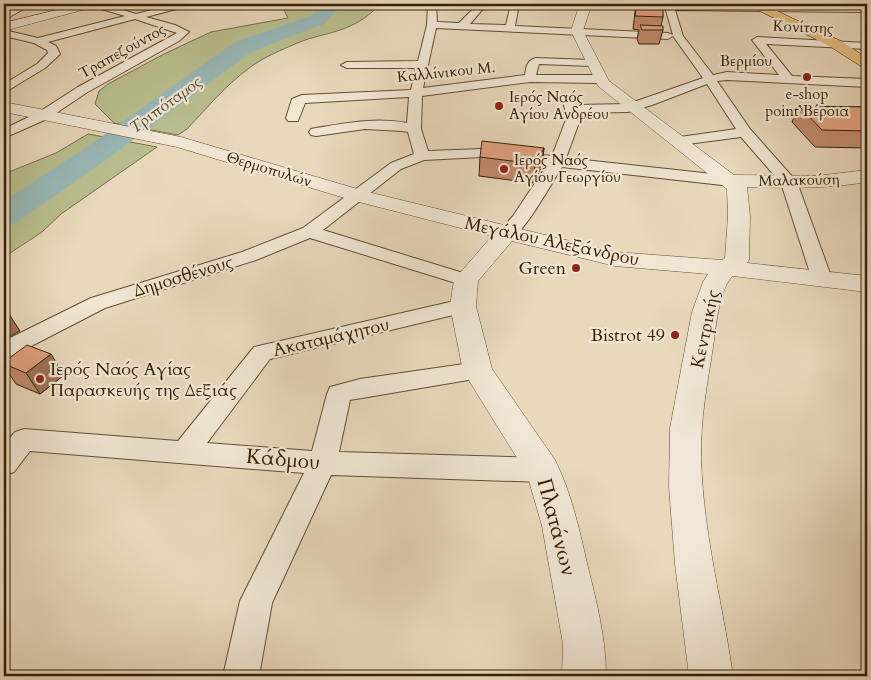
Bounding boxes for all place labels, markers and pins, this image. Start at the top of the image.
marker: e-shop point Βέροια [801,71,813,83]
place label: e-shop point Βέροια [765,84,849,121]
place label: Ιερός Ναός Αγίου Ανδρέου [509,87,609,124]
marker: Ιερός Ναός Αγίου Ανδρέου [493,100,505,112]
place label: Ιερός Ναός Αγίου Γεωργίου [514,150,621,187]
marker: Ιερός Ναός Αγίου Γεωργίου [498,163,510,175]
place label: Green [519,256,567,281]
marker: Green [570,262,582,274]
place label: Bistrot 49 [591,323,665,348]
marker: Bistrot 49 [669,329,681,341]
place label: Ιερός Ναός Αγίας Παρασκευής της Δεξιάς [50,357,237,403]
marker: Ιερός Ναός Αγίας Παρασκευής της Δεξιάς [34,373,46,385]

